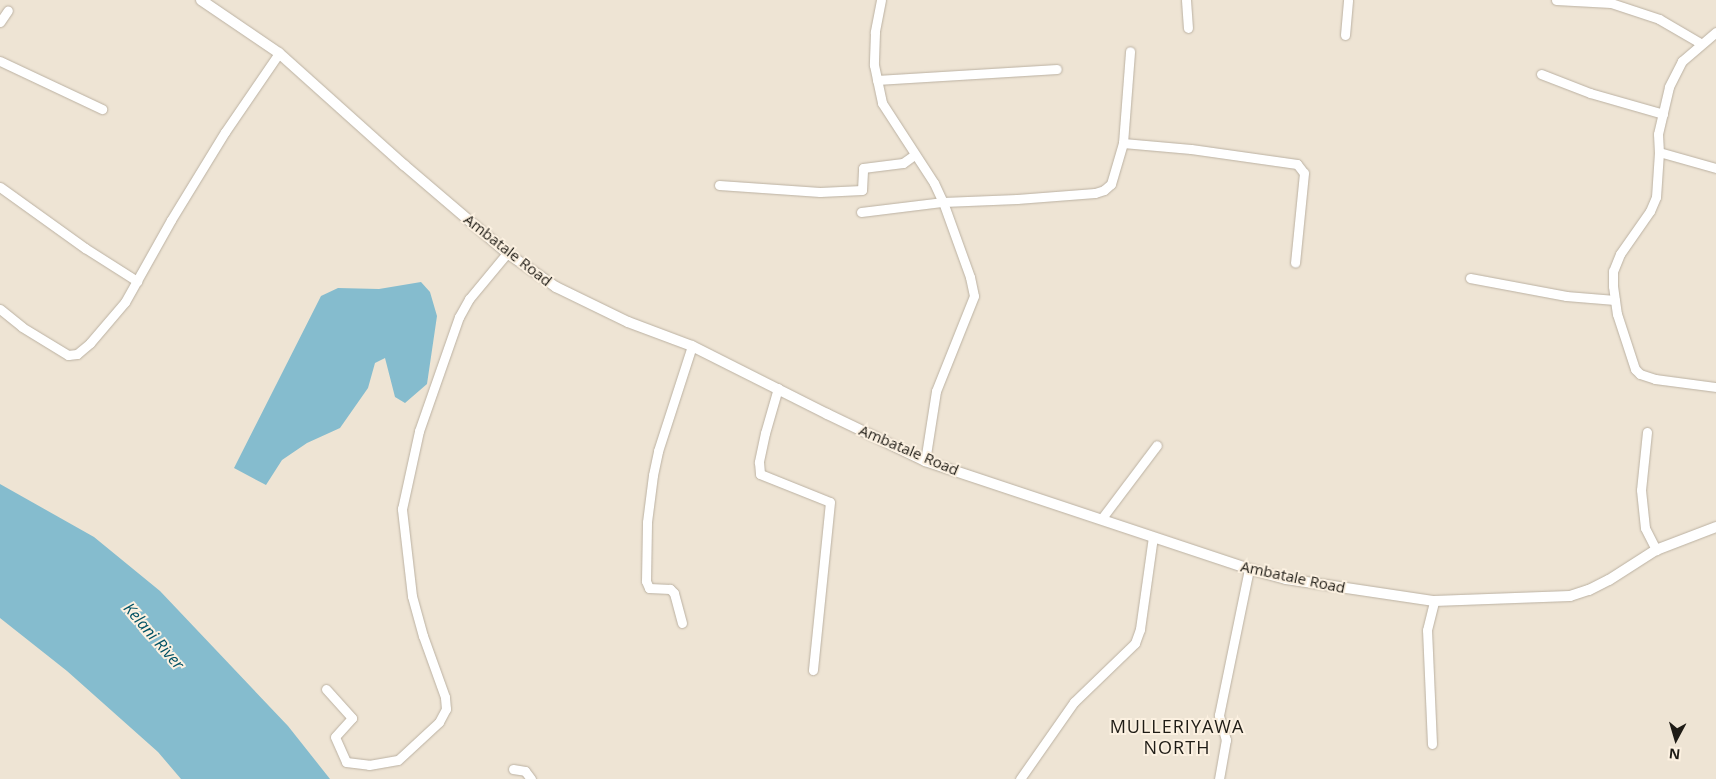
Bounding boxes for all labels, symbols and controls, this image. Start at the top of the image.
street label: Ambatale Road [461,210,555,290]
street label: Ambatale Road [856,421,962,479]
street label: Ambatale Road [1239,557,1347,597]
water label: Kelani River [120,599,188,673]
north arrow [1651,714,1701,764]
district label: MULLERIYAWA NORTH [1108,716,1246,759]
text: N [1668,744,1681,764]

